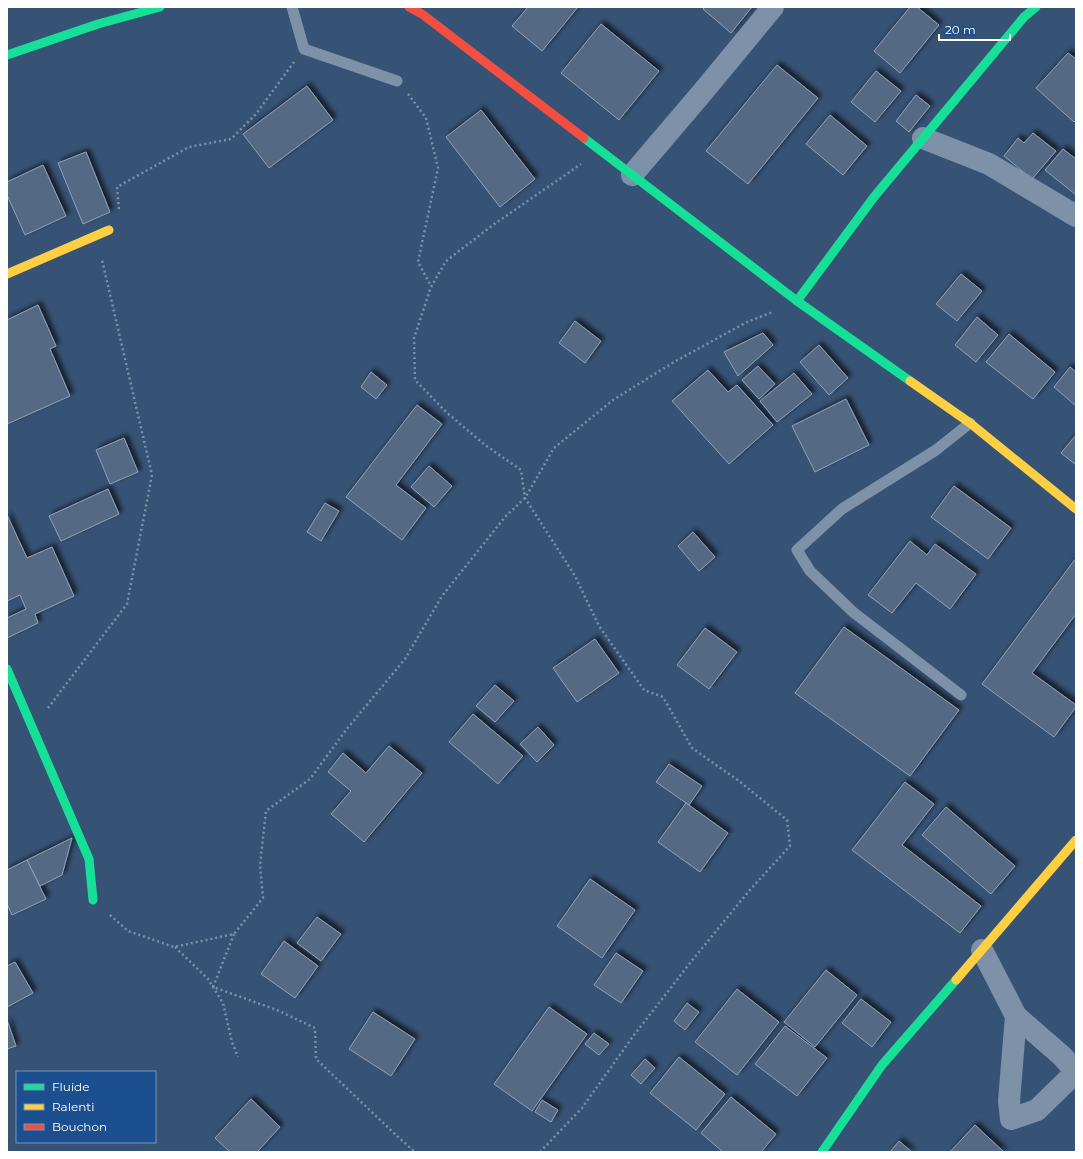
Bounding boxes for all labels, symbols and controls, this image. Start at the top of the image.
scale bar [939,16,1010,42]
text: 20 m [945,22,976,37]
legend [16,1071,156,1143]
text: Fluide [52,1079,90,1094]
text: Ralenti [52,1099,94,1114]
text: Bouchon [52,1119,107,1134]

